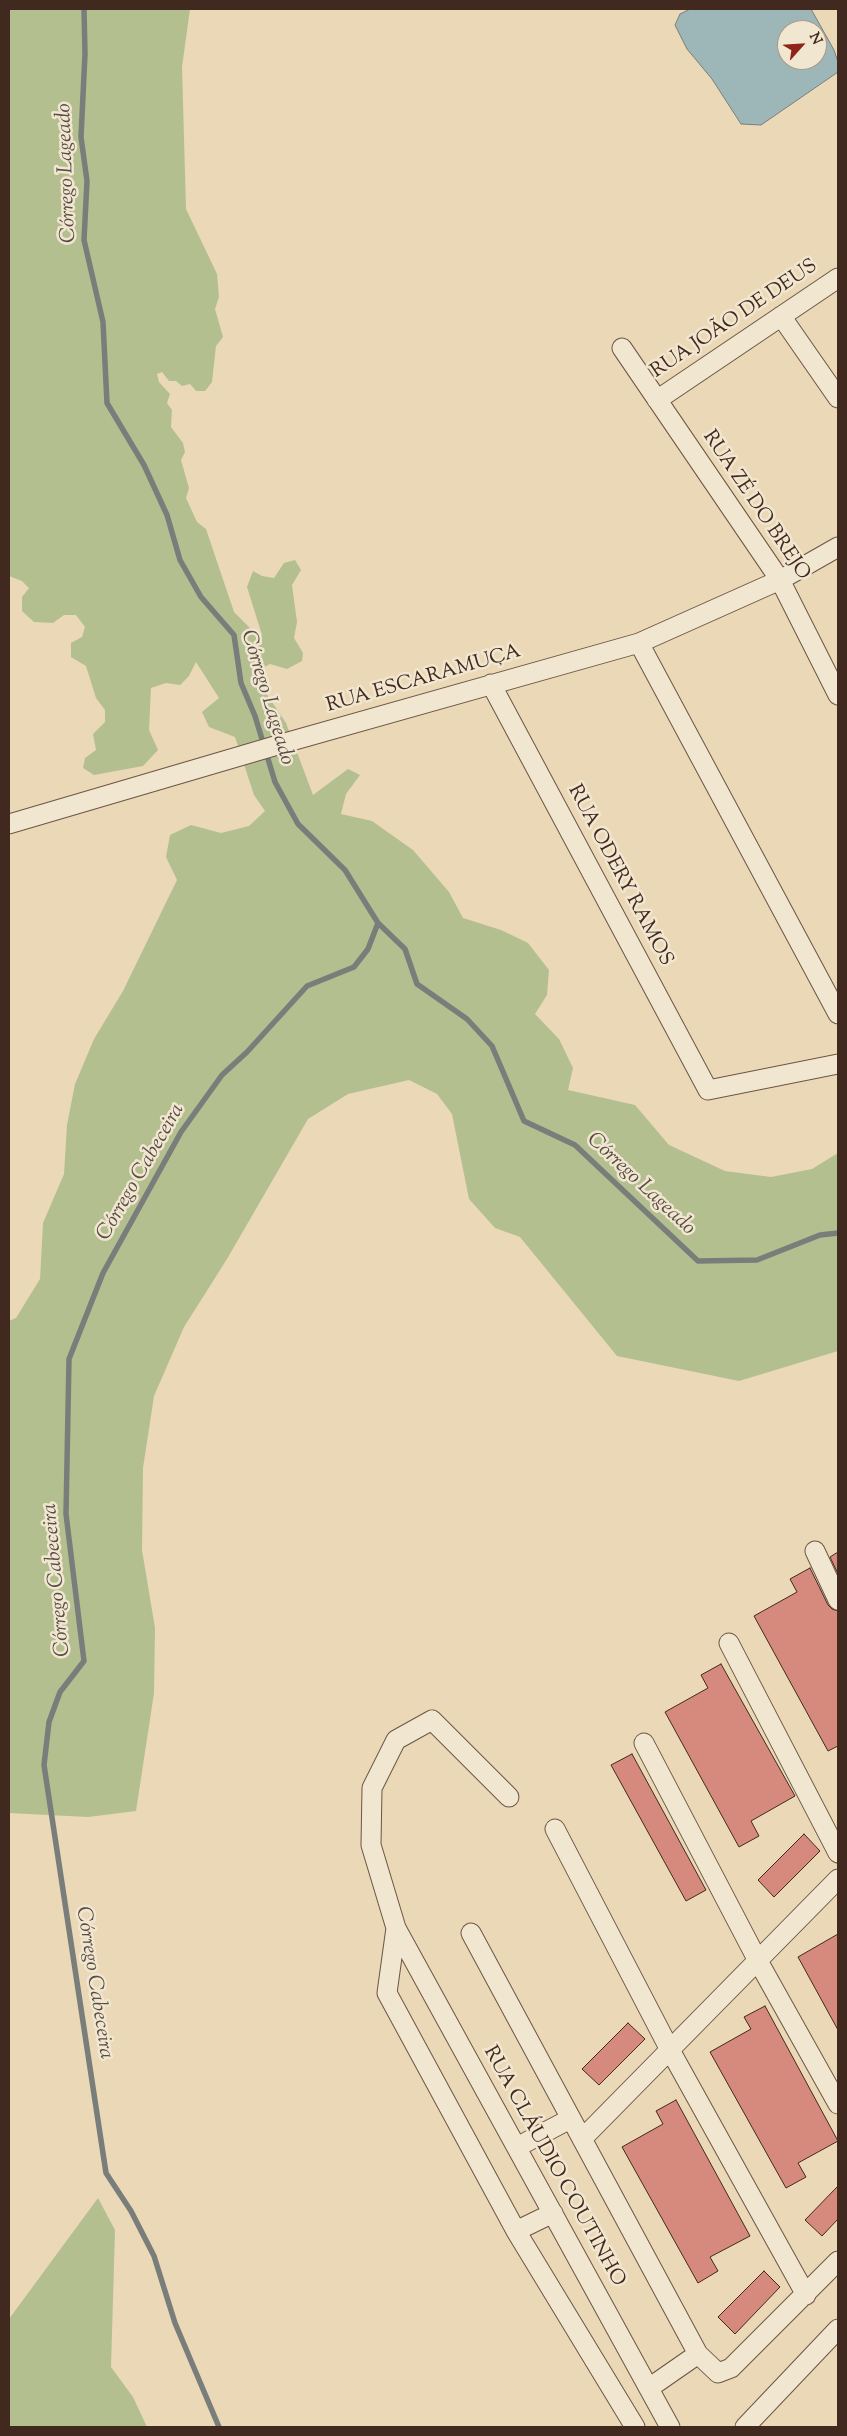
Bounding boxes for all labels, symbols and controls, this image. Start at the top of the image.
north arrow [777,20,827,70]
text: N [803,29,826,48]
water label: Córrego Lageado [53,103,83,243]
street label: RUA JOÃO DE DEUS [647,255,823,385]
street label: RUA ZÉ DO BREJO [696,427,814,585]
water label: Córrego Lageado [234,628,298,768]
street label: RUA ESCARAMUÇA [324,641,524,719]
street label: RUA ODERY RAMOS [561,781,677,971]
water label: Córrego Cabeceira [93,1100,191,1246]
water label: Córrego Lageado [580,1128,700,1242]
water label: Córrego Cabeceira [39,1502,77,1658]
water label: Córrego Cabeceira [69,1905,117,2061]
street label: RUA CLÁUDIO COUTINHO [477,2043,629,2291]

